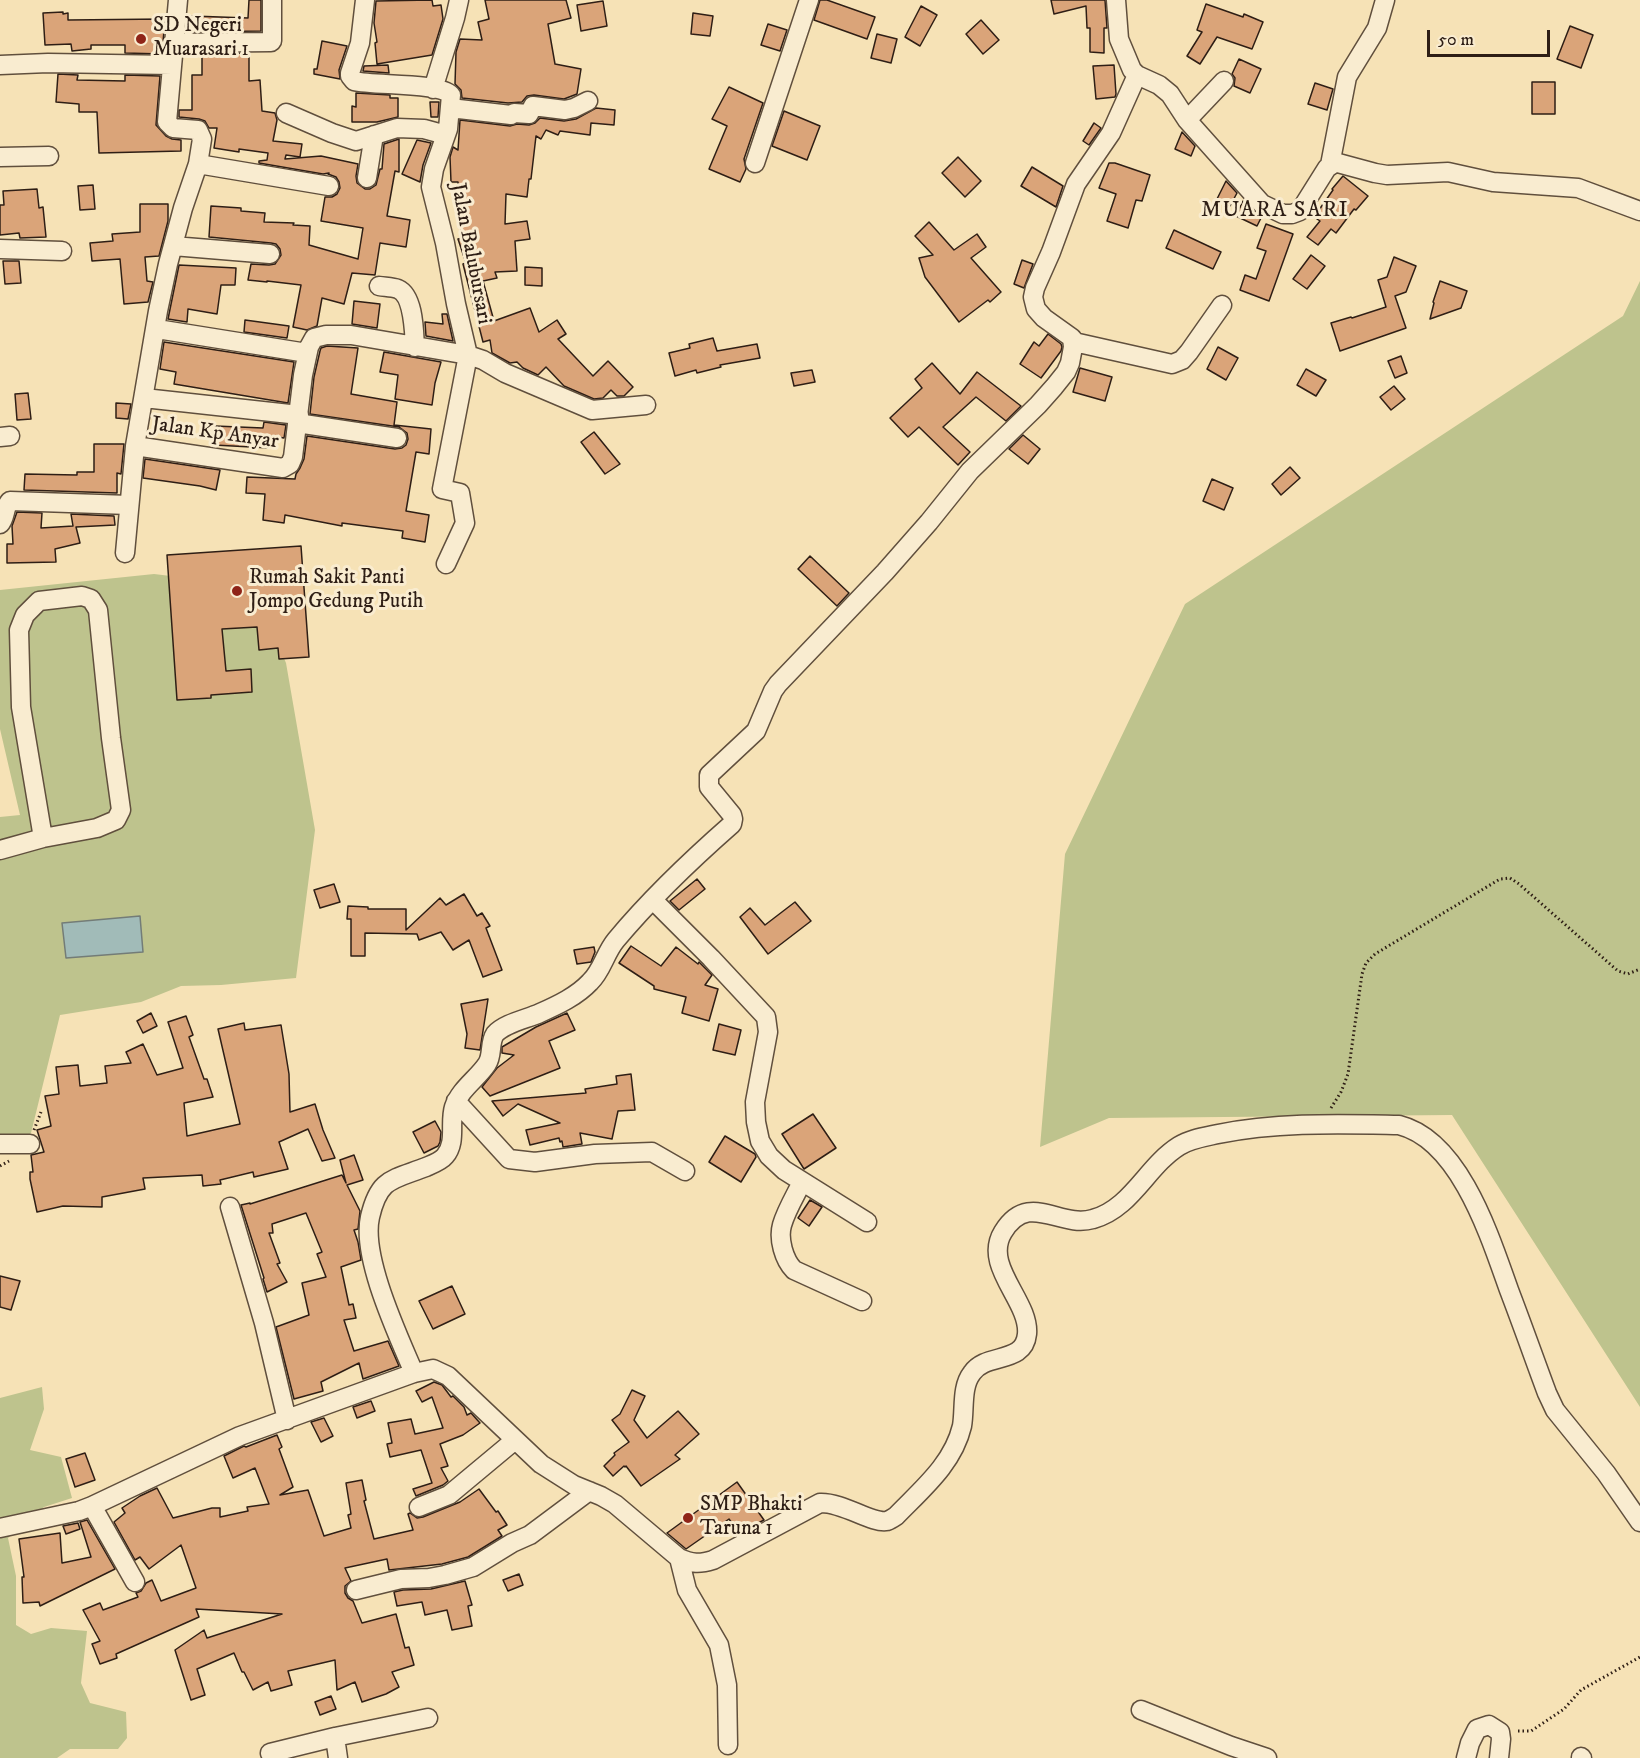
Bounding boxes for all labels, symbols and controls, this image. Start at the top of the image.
place label: SD Negeri Muarasari 1 [153,14,249,64]
scale bar [1430,18,1553,56]
text: 50 m [1438,29,1474,51]
marker: SD Negeri Muarasari 1 [134,32,148,46]
street label: Jalan Balubursari [444,181,496,327]
district label: MUARA SARI [1201,198,1349,224]
street label: Jalan Kp Anyar [150,413,280,455]
place label: Rumah Sakit Panti Jompo Gedung Putih [249,566,423,616]
marker: Rumah Sakit Panti Jompo Gedung Putih [230,584,244,598]
place label: SMP Bhakti Taruna 1 [700,1493,802,1543]
marker: SMP Bhakti Taruna 1 [681,1511,695,1525]

